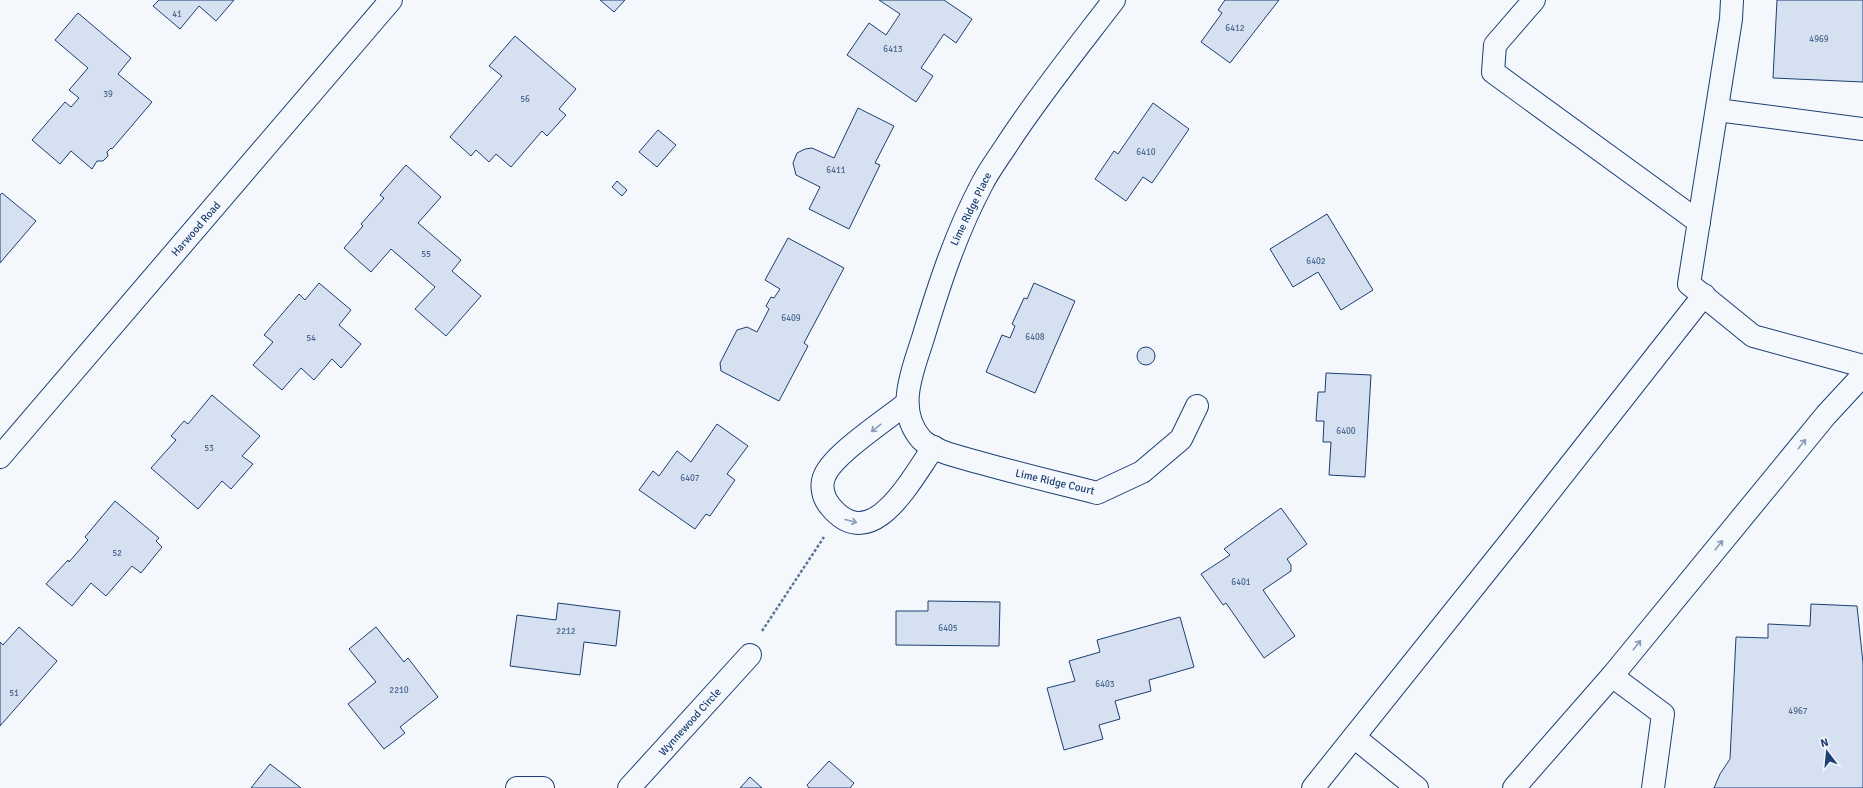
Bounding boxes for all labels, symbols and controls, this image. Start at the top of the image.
house number: 41 [172,9,182,20]
house number: 6412 [1225,23,1245,34]
house number: 4969 [1809,34,1829,45]
house number: 6413 [883,44,903,55]
house number: 39 [103,89,113,100]
house number: 56 [520,94,530,105]
house number: 6410 [1136,147,1156,158]
house number: 6411 [826,165,846,176]
street label: Lime Ridge Place [948,170,994,248]
street label: Harwood Road [169,199,223,259]
house number: 55 [421,249,431,260]
house number: 6402 [1306,256,1326,267]
house number: 6409 [781,313,801,324]
house number: 6408 [1025,332,1045,343]
house number: 54 [306,333,316,344]
one-way arrow [870,423,881,432]
house number: 6400 [1336,426,1356,437]
one-way arrow [1797,439,1806,450]
house number: 53 [204,443,214,454]
street label: Lime Ridge Court [1014,467,1096,497]
house number: 6407 [680,473,700,484]
one-way arrow [844,517,857,525]
one-way arrow [1715,539,1724,550]
house number: 52 [112,548,122,559]
house number: 6401 [1231,577,1251,588]
house number: 6405 [938,623,958,634]
house number: 2212 [556,626,576,637]
one-way arrow [1632,640,1641,651]
house number: 6403 [1095,679,1115,690]
house number: 2210 [389,685,409,696]
street label: Wynnewood Circle [656,685,724,759]
house number: 51 [9,688,19,699]
house number: 4967 [1788,706,1808,717]
north arrow [1807,732,1847,772]
text: N [1819,736,1830,750]

